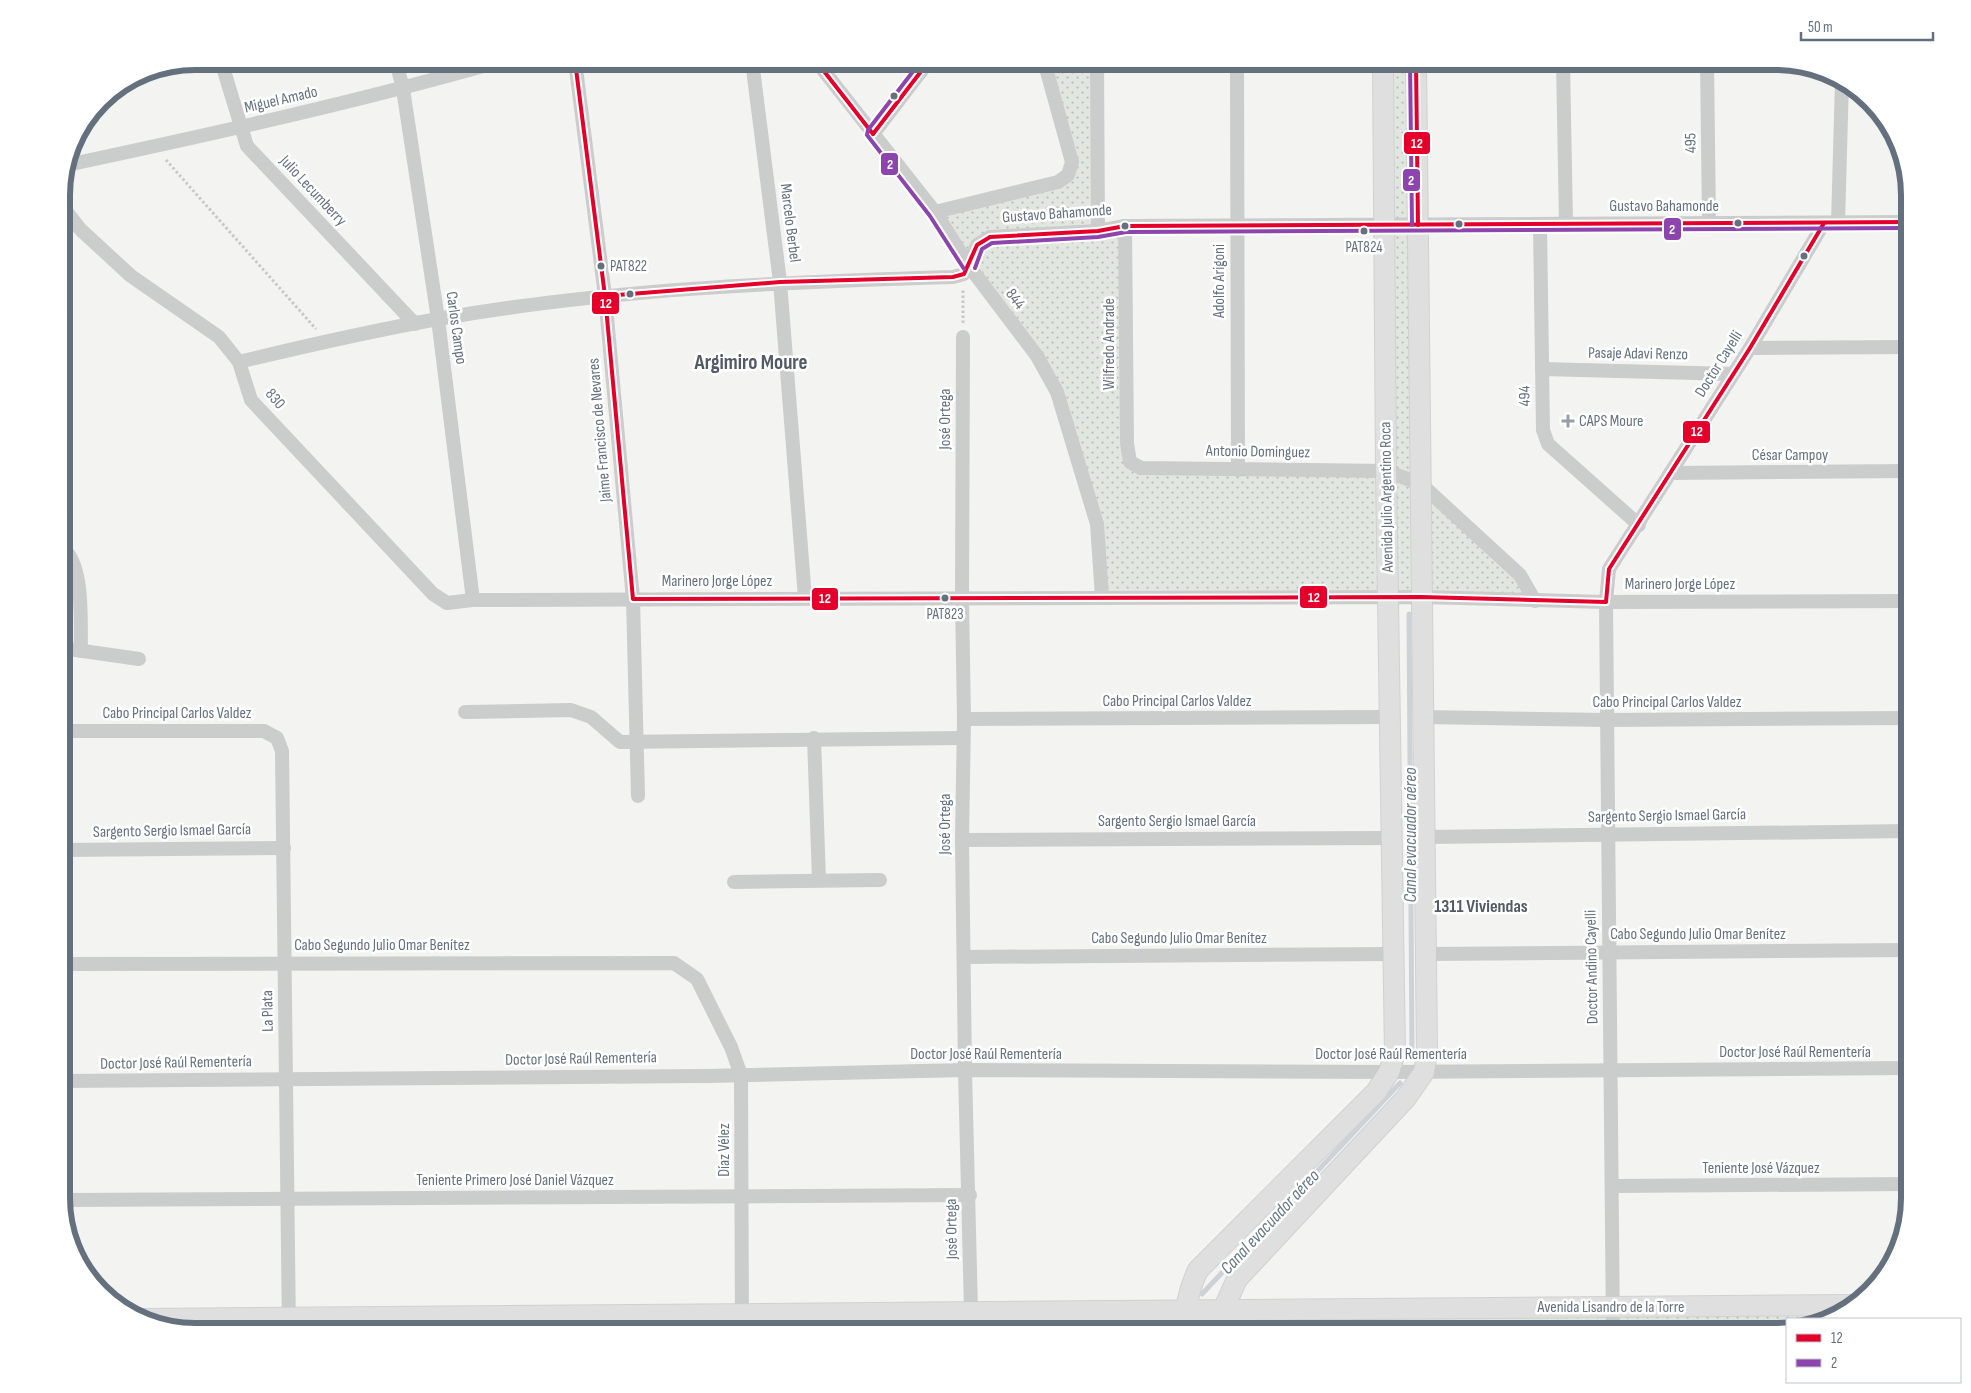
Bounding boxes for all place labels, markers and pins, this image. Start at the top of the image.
unlabelled marker [889,91,899,101]
unlabelled marker [1733,218,1743,228]
unlabelled marker [1454,219,1464,229]
unlabelled marker [1120,221,1130,231]
marker: PAT824 [1359,226,1369,236]
place label: PAT824 [1345,238,1383,257]
unlabelled marker [1799,251,1809,261]
place label: PAT822 [610,257,647,276]
marker: PAT822 [596,261,606,271]
unlabelled marker [625,289,635,299]
place label: CAPS Moure [1579,412,1643,431]
marker: CAPS Moure [1561,414,1575,428]
marker: PAT823 [940,593,950,603]
place label: PAT823 [926,605,964,624]

